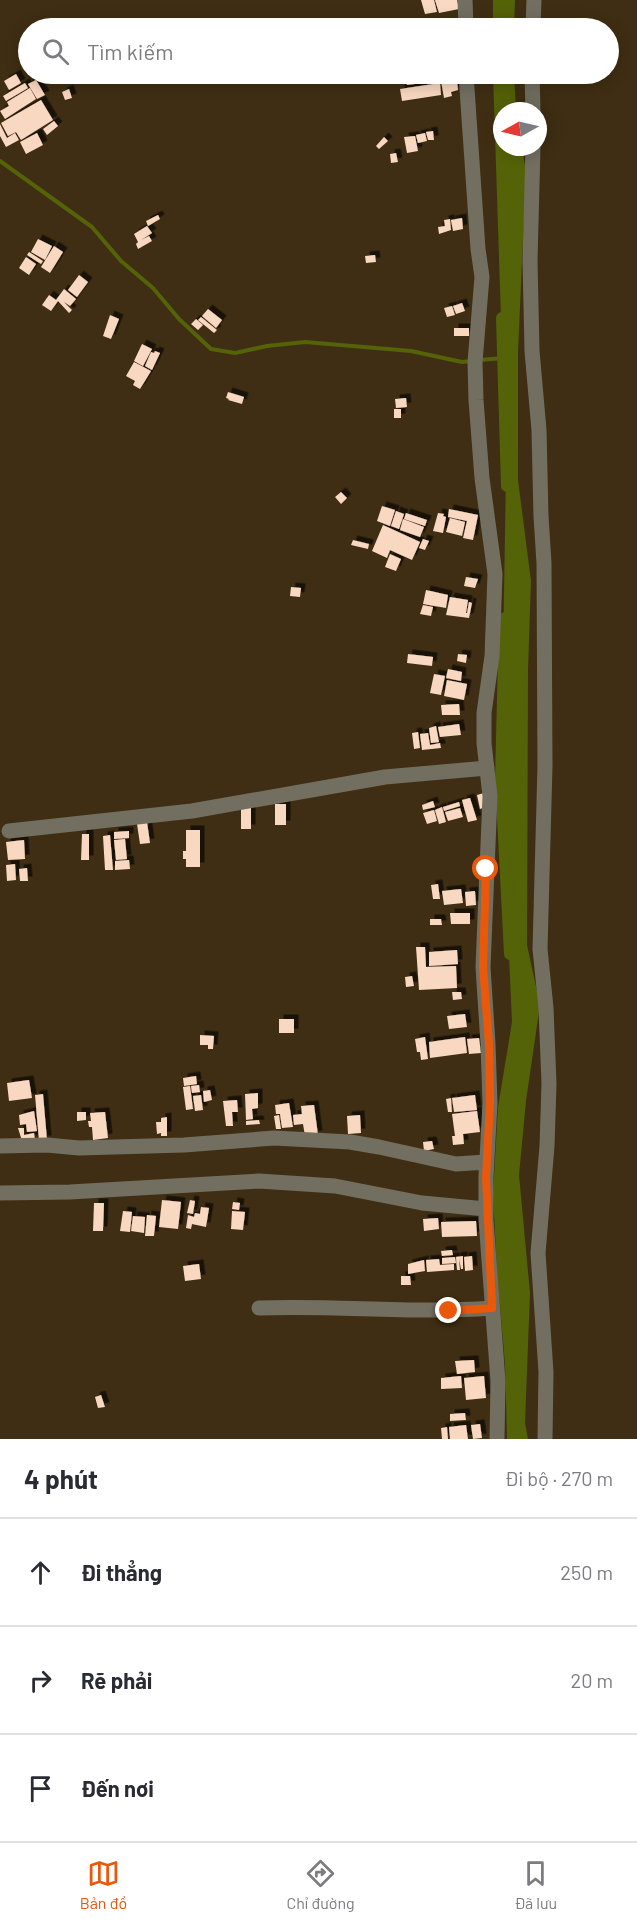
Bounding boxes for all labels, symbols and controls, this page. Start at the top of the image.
search box [18,18,619,84]
icon: search [39,35,72,68]
text: Tìm kiếm [87,38,173,64]
north arrow [493,102,547,156]
route start [472,855,498,881]
route end [435,1297,461,1323]
text: 4 phút [24,1463,98,1494]
text: Đi bộ · 270 m [505,1466,613,1490]
icon: ahead [24,1556,57,1589]
text: Đi thẳng [81,1559,162,1585]
text: 250 m [560,1560,613,1584]
icon: right [24,1664,57,1697]
text: Rẽ phải [81,1667,152,1693]
text: 20 m [570,1668,613,1692]
icon: arrive [24,1772,57,1805]
text: Đến nơi [81,1775,154,1801]
tab: Bản đồ [80,1857,127,1912]
tab: Chỉ đường [287,1857,355,1912]
tab: Đã lưu [514,1857,557,1912]

